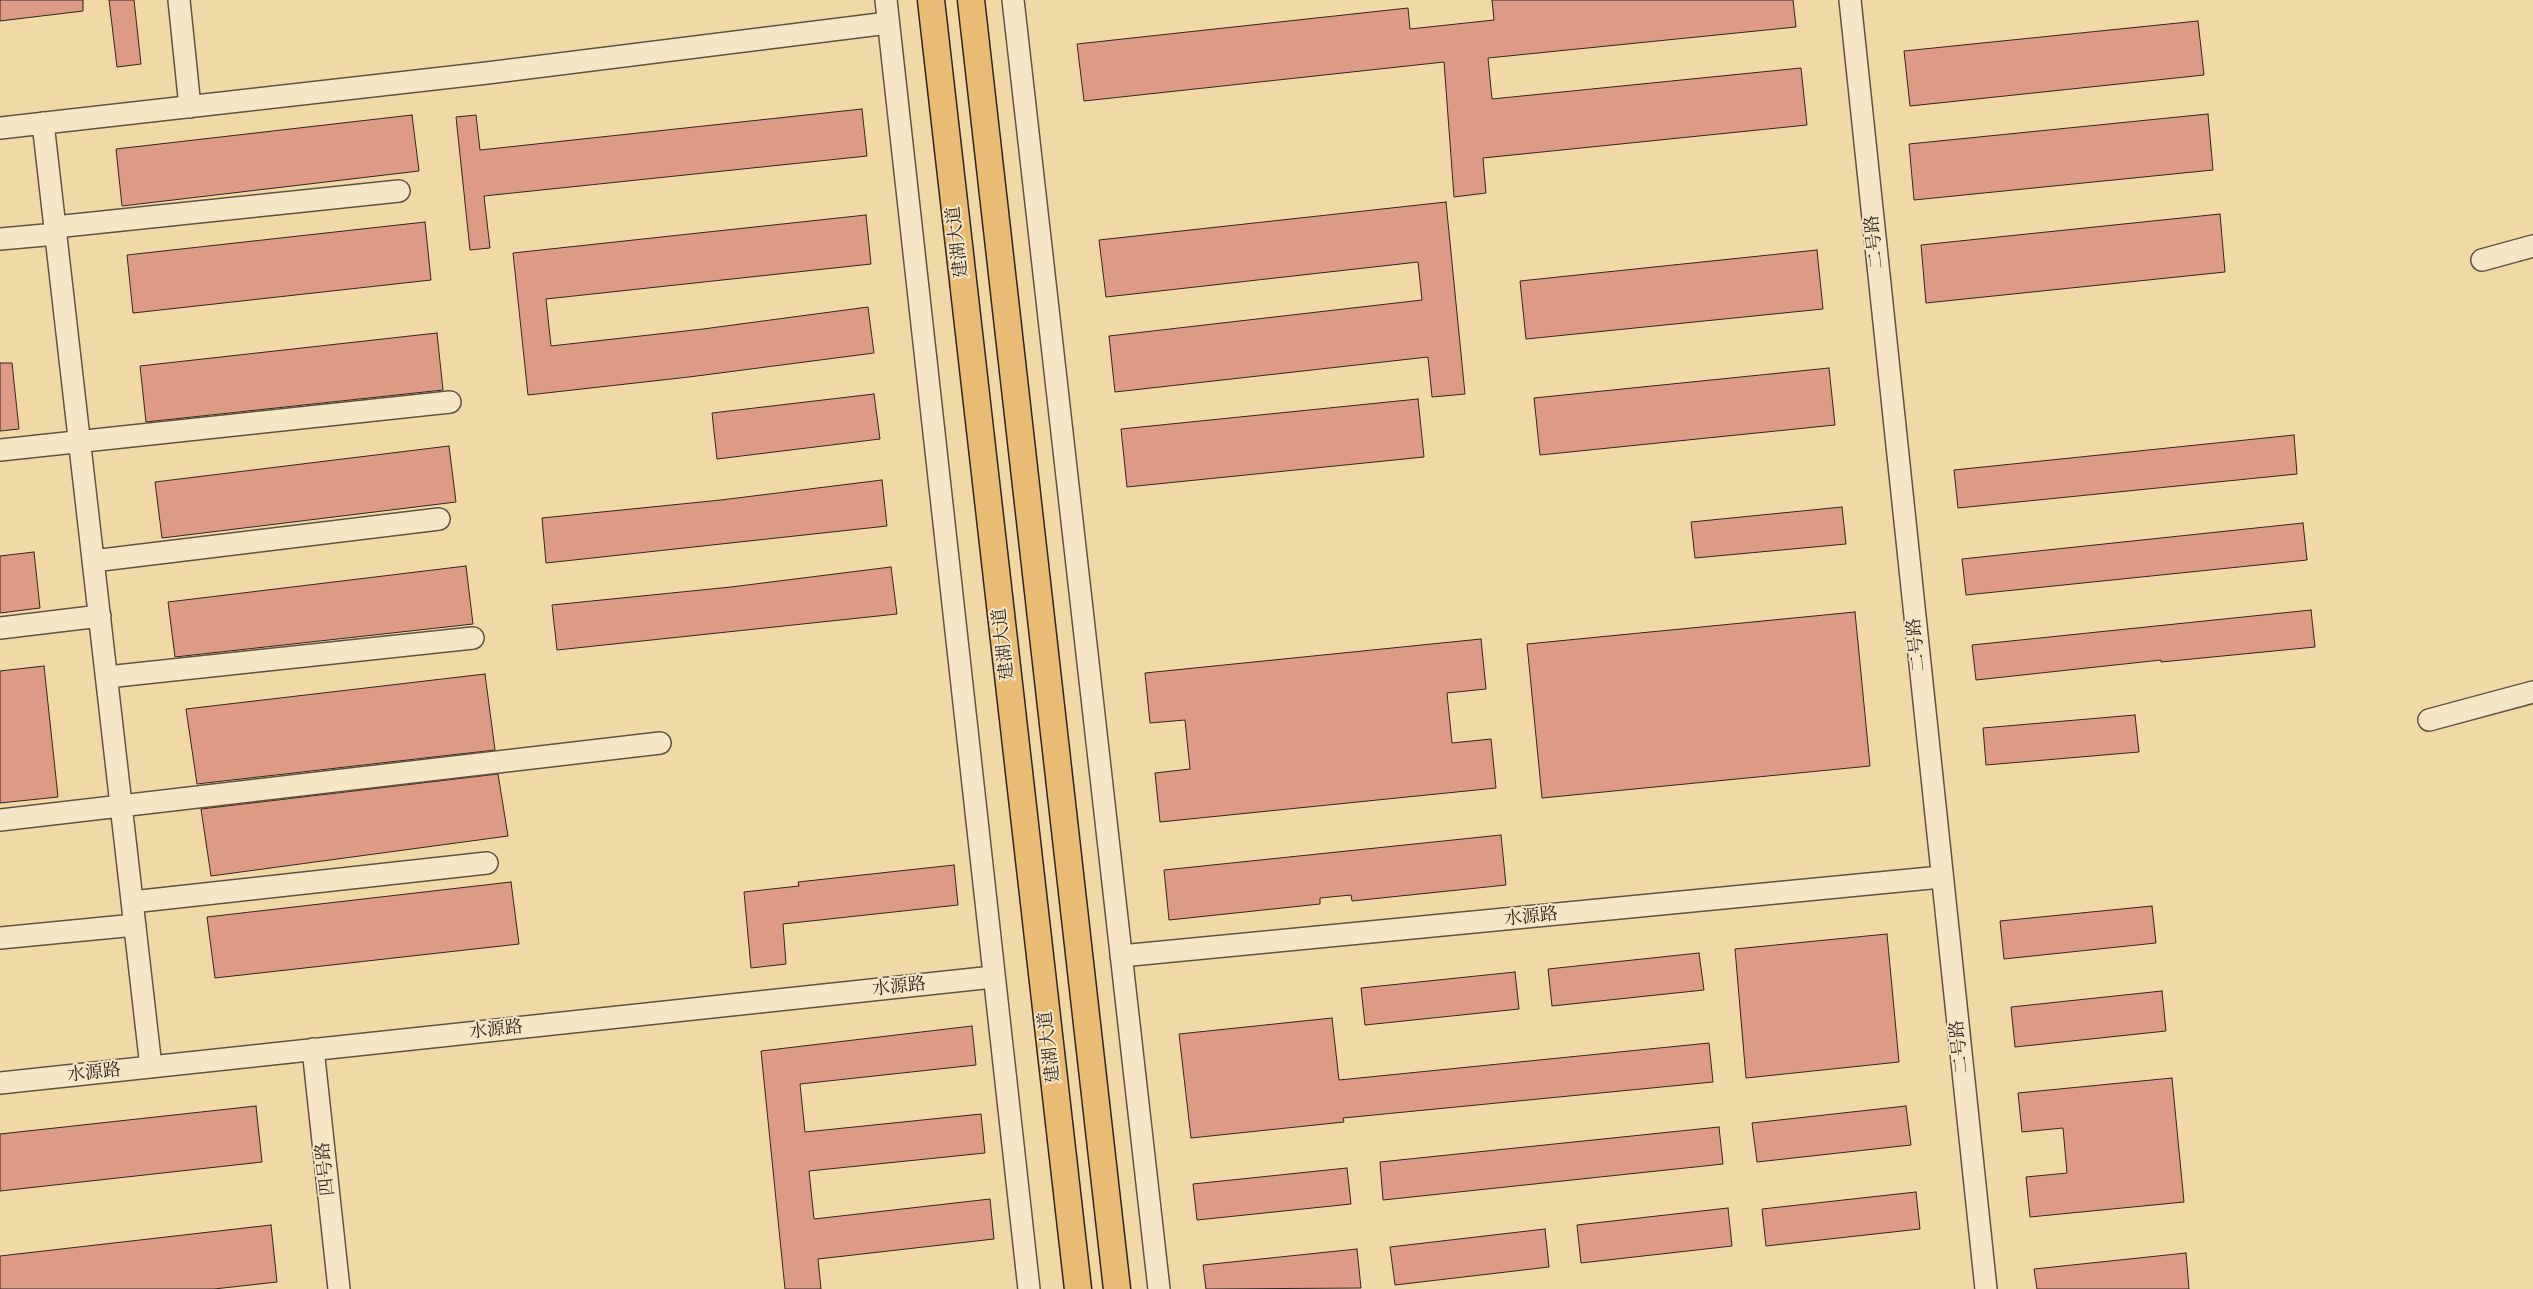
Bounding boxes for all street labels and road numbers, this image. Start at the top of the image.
street label: 建湖大道 [943,205,973,279]
street label: 二号路 [1861,214,1889,270]
street label: 建湖大道 [989,607,1019,681]
street label: 二号路 [1903,617,1931,673]
street label: 水源路 [1503,903,1559,931]
street label: 水源路 [871,973,927,1001]
street label: 建湖大道 [1035,1010,1065,1084]
street label: 水源路 [468,1016,524,1044]
street label: 二号路 [1946,1019,1974,1075]
street label: 水源路 [66,1059,122,1087]
street label: 四号路 [312,1141,340,1197]

